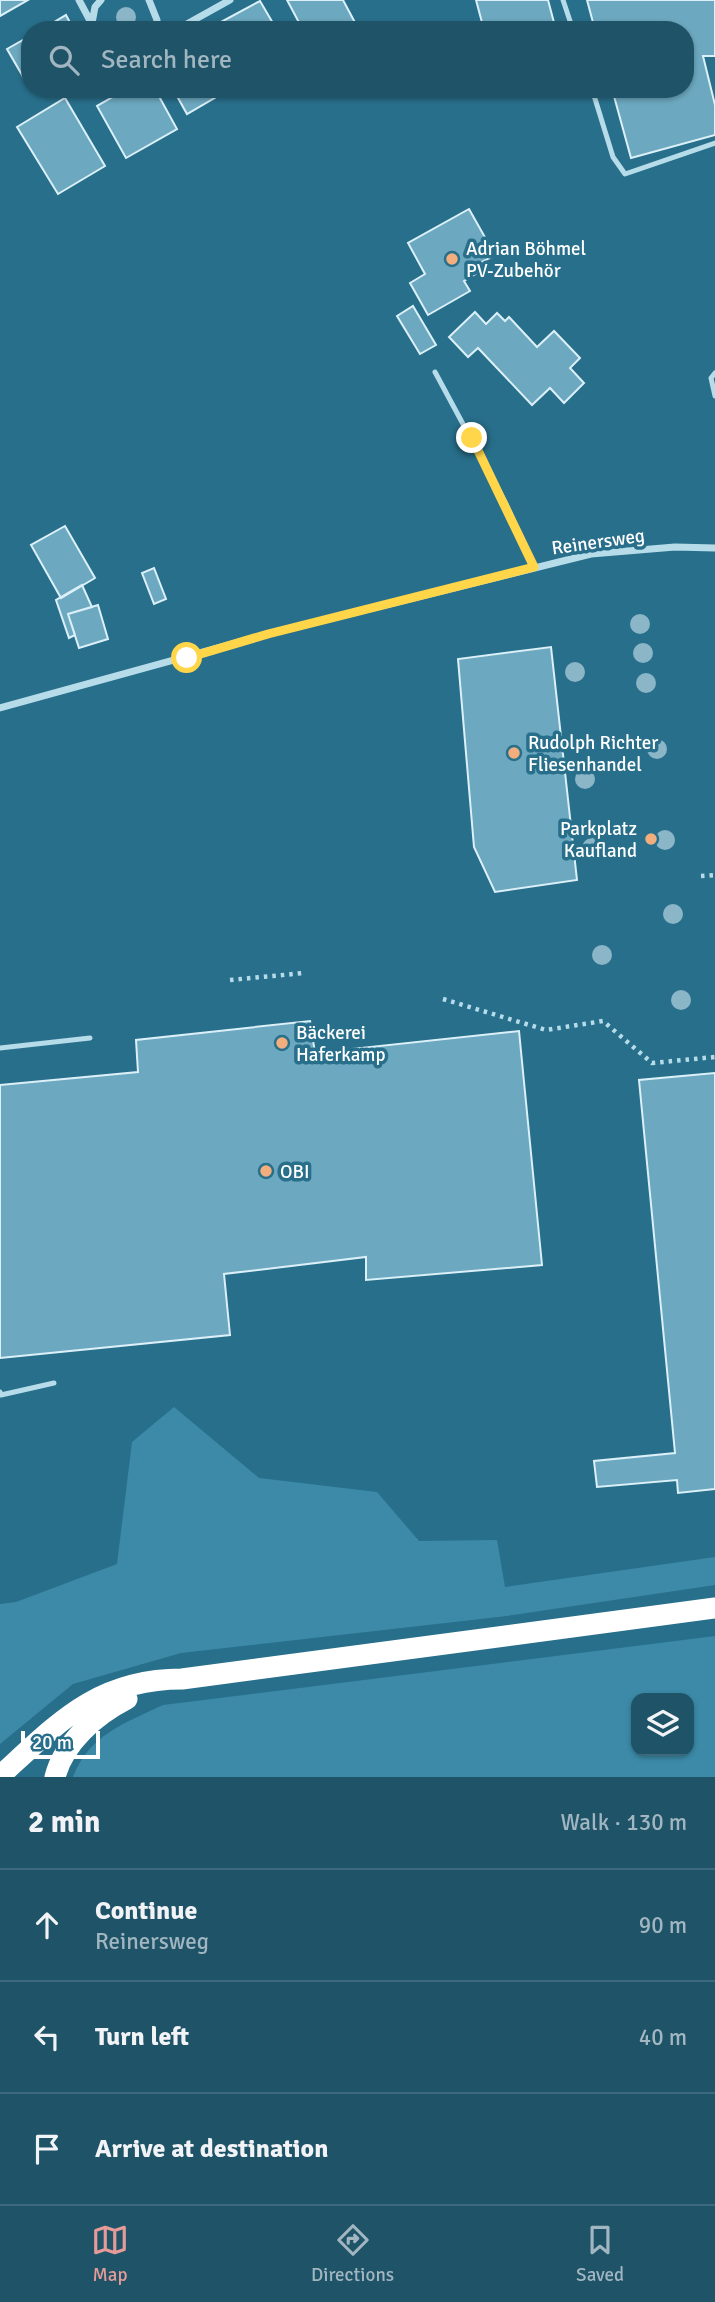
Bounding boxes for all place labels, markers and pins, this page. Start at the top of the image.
place label: Adrian Böhmel PV-Zubehör [466,237,586,283]
marker: Adrian Böhmel PV-Zubehör [444,251,460,267]
place label: Rudolph Richter Fliesenhandel [528,731,658,777]
marker: Rudolph Richter Fliesenhandel [506,745,522,761]
place label: Parkplatz Kaufland [560,817,637,863]
marker: Parkplatz Kaufland [643,831,659,847]
place label: Bäckerei Haferkamp [296,1021,386,1067]
marker: Bäckerei Haferkamp [274,1035,290,1051]
place label: OBI [280,1160,310,1184]
marker: OBI [258,1163,274,1179]

